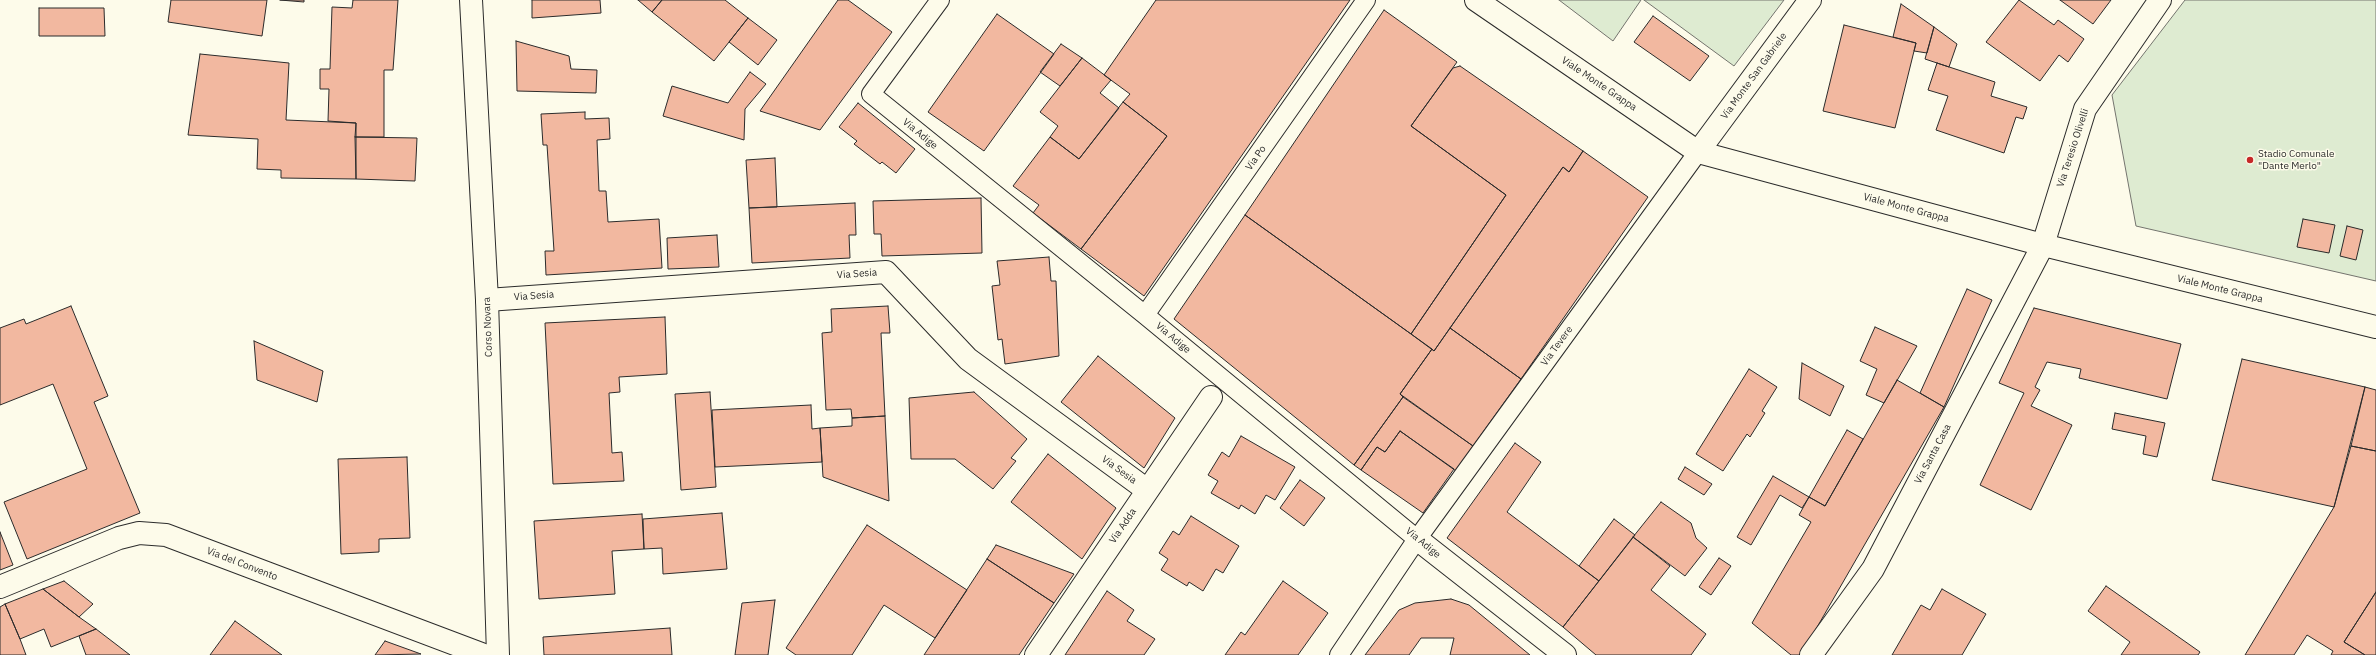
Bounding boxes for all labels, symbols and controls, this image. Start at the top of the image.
street label: Via Monte San Gabriele [1719,30,1789,122]
street label: Viale Monte Grappa [1559,54,1639,114]
street label: Via Teresio Olivelli [2055,107,2091,189]
street label: Via Adige [900,116,940,152]
street label: Via Po [1243,143,1269,173]
place label: Stadio Comunale "Dante Merlo" [2258,148,2334,172]
marker: Stadio Comunale "Dante Merlo" [2245,155,2255,165]
street label: Viale Monte Grappa [1862,191,1950,225]
street label: Via Sesia [836,267,878,281]
street label: Viale Monte Grappa [2176,273,2264,305]
street label: Via Sesia [513,289,555,303]
street label: Corso Novara [481,297,495,357]
street label: Via Adige [1153,320,1193,356]
street label: Via Tevere [1539,324,1575,368]
street label: Via Santa Casa [1912,422,1954,486]
street label: Via Sesia [1099,453,1139,487]
street label: Via Adda [1107,506,1139,546]
street label: Via Adige [1403,525,1443,561]
street label: Via del Convento [205,545,279,583]

